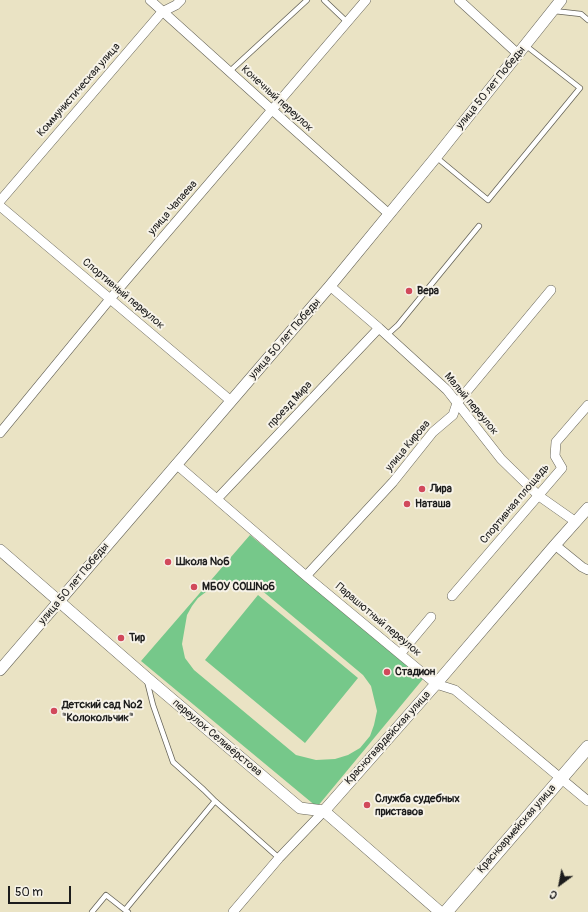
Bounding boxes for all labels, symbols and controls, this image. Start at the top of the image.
street label: Коммунистическая улица [35,40,123,140]
street label: улица 50 лет Победы [454,44,528,132]
street label: Конечный переулок [238,63,316,135]
street label: улица Чапаева [146,178,200,238]
street label: Спортивный переулок [79,256,167,332]
place label: Вера [417,284,439,298]
marker: Вера [404,286,414,296]
street label: улица 50 лет Победы [246,296,324,382]
street label: Малый переулок [441,370,501,438]
street label: проезд Мира [265,379,315,431]
street label: улица Кирова [383,418,433,474]
street label: Спортивная площадь [478,461,552,547]
place label: Лира [430,482,452,496]
marker: Лира [417,484,427,494]
place label: Наташа [415,497,451,511]
marker: Наташа [402,499,412,509]
street label: улица 50 лет Победы [36,540,112,628]
place label: Школа №6 [176,555,230,569]
marker: Школа №6 [163,557,173,567]
place label: МБОУ СОШ№6 [202,580,275,594]
street label: Парашютный переулок [332,580,424,660]
marker: МБОУ СОШ№6 [189,582,199,592]
place label: Тир [129,631,145,645]
marker: Тир [116,633,126,643]
place label: Стадион [395,665,435,679]
marker: Стадион [382,667,392,677]
street label: Красногвардейская улица [342,688,434,788]
street label: переулок Селивёрстова [170,697,264,779]
place label: Детский сад №2 "Колокольчик" [62,698,143,724]
marker: Детский сад №2 "Колокольчик" [49,706,59,716]
street label: Красноармейская улица [475,782,559,876]
place label: Служба судебных приставов [375,792,460,818]
marker: Служба судебных приставов [362,800,372,810]
north arrow [540,864,580,904]
scale bar [10,878,73,904]
text: 50 m [15,885,43,900]
text: С [547,887,560,902]

